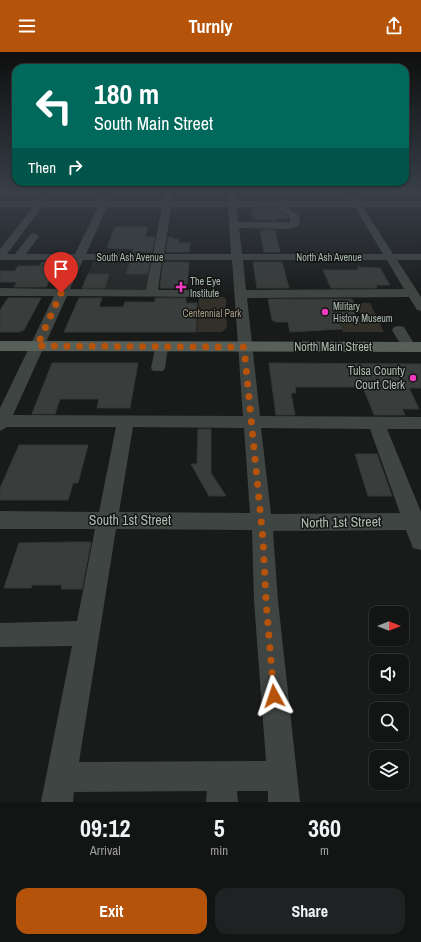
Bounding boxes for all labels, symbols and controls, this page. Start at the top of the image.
text: Turnly [188,14,233,39]
icon: menu [16,15,38,37]
icon: share [383,15,405,37]
text: 180 m [94,75,159,113]
icon: left [28,80,80,132]
text: South Main Street [94,111,213,136]
icon: right [64,156,86,178]
text: Then [28,157,56,178]
street label: South Ash Avenue [97,251,164,264]
street label: North Ash Avenue [296,251,362,264]
pin [44,252,78,293]
icon: arrive [50,258,72,280]
place label: The Eye Institute [190,275,221,300]
marker: The Eye Institute [175,281,187,293]
place label: Military History Museum [333,300,393,325]
park label: Centennial Park [183,307,242,320]
marker: Military History Museum [320,307,330,317]
street label: North Main Street [294,339,372,355]
place label: Tulsa County Court Clerk [348,363,405,393]
marker: Tulsa County Court Clerk [408,373,418,383]
street label: South 1st Street [89,511,171,529]
street label: North 1st Street [301,512,381,532]
north arrow [369,606,409,646]
map controls [369,606,409,790]
button: sound [369,654,409,694]
position arrow [253,675,295,717]
button: search [369,702,409,742]
button: layers [369,750,409,790]
text: 09:12 [80,812,130,844]
text: 5 [214,812,225,844]
text: 360 [308,812,341,844]
text: Arrival [90,842,121,859]
text: min [210,842,228,859]
text: m [320,842,329,859]
button: Exit [16,888,207,934]
button: Share [215,888,405,934]

